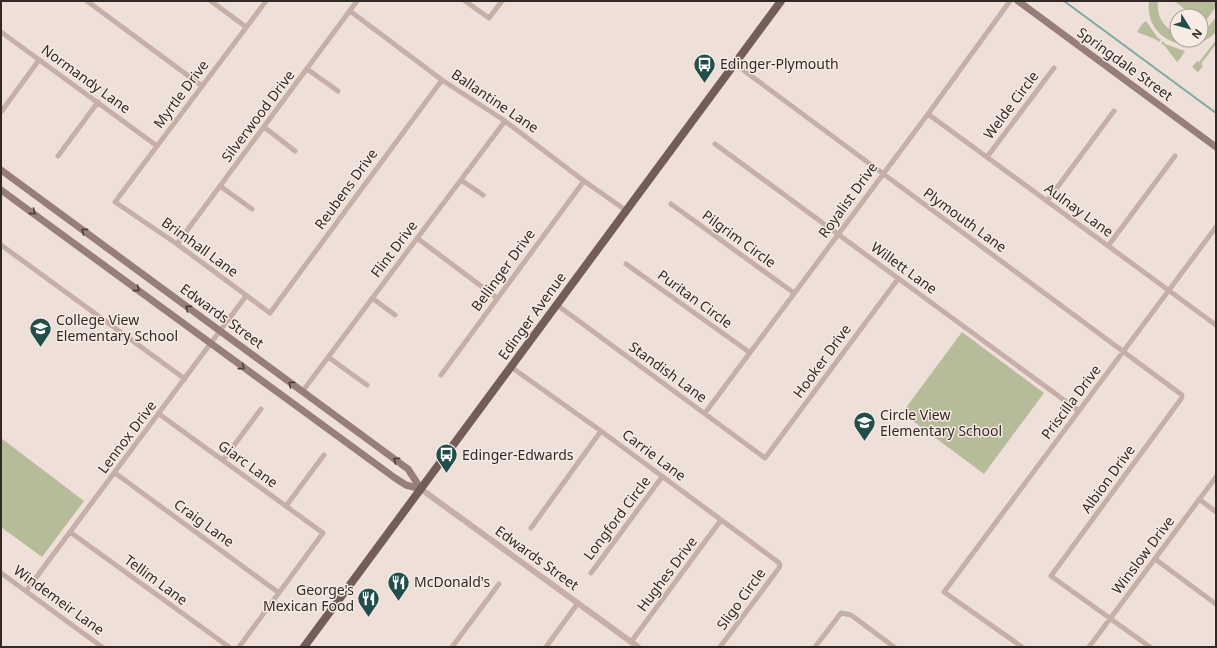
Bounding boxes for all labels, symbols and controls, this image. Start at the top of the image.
north arrow [1169,8,1209,48]
street label: Springdale Street [1074,23,1177,105]
text: N [1189,26,1206,42]
street label: Normandy Lane [38,40,135,117]
bus stop icon: Edinger-Plymouth [692,51,718,84]
place label: Edinger-Plymouth [720,54,839,73]
street label: Myrtle Drive [149,56,212,132]
street label: Ballantine Lane [448,64,543,137]
street label: Silverwood Drive [217,66,299,166]
street label: Welde Circle [979,67,1042,143]
street label: Reubens Drive [310,144,381,233]
street label: Royalist Drive [814,158,882,241]
street label: Aulnay Lane [1041,178,1117,241]
street label: Plymouth Lane [920,183,1011,256]
street label: Pilgrim Circle [699,205,780,272]
one-way arrow [28,208,35,215]
street label: Brimhall Lane [158,212,243,281]
street label: Flint Drive [366,216,421,281]
street label: Bellinger Drive [466,225,539,315]
one-way arrow [81,229,88,236]
street label: Willett Lane [867,237,941,298]
street label: Puritan Circle [654,265,737,332]
street label: Edinger Avenue [493,268,570,363]
street label: Edwards Street [177,279,268,352]
one-way arrow [133,285,140,292]
one-way arrow [186,306,193,313]
place label: College View Elementary School [56,310,178,345]
school or university icon: College View Elementary School [27,315,53,348]
street label: Hooker Drive [788,320,855,401]
street label: Standish Lane [625,337,711,406]
street label: Priscilla Drive [1036,361,1105,443]
one-way arrow [238,362,245,369]
one-way arrow [288,381,295,388]
street label: Lennox Drive [93,396,160,477]
place label: Circle View Elementary School [880,405,1002,440]
school or university icon: Circle View Elementary School [851,410,877,443]
street label: Carrie Lane [619,424,690,485]
street label: Giarc Lane [215,436,282,492]
street label: Albion Drive [1076,441,1139,517]
bus stop icon: Edinger-Edwards [433,442,459,475]
place label: Edinger-Edwards [462,445,574,464]
one-way arrow [393,457,400,465]
street label: Longford Circle [579,472,654,563]
street label: Craig Lane [170,494,238,551]
street label: Winslow Drive [1107,512,1178,598]
street label: Edwards Street [492,521,583,594]
street label: Hughes Drive [632,532,701,615]
street label: Tellim Lane [121,550,192,609]
street label: Windemeir Lane [10,560,108,639]
street label: Sligo Circle [712,564,769,633]
restaurant icon: McDonald's [385,569,411,602]
place label: McDonald's [414,572,491,591]
place label: George's Mexican Food [263,580,354,615]
restaurant icon: George's Mexican Food [356,585,382,618]

